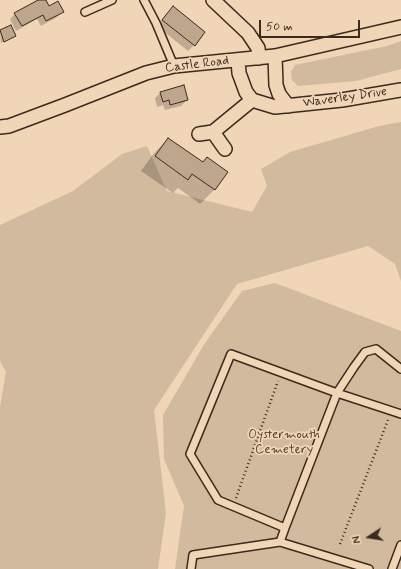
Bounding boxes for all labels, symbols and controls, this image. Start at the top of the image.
scale bar [261,12,362,38]
text: 50 m [266,19,293,35]
street label: Castle Road [164,53,230,77]
street label: Waverley Drive [302,84,388,112]
park label: Oystermouth Cemetery [248,427,320,458]
north arrow [349,517,389,557]
text: N [350,534,365,545]

